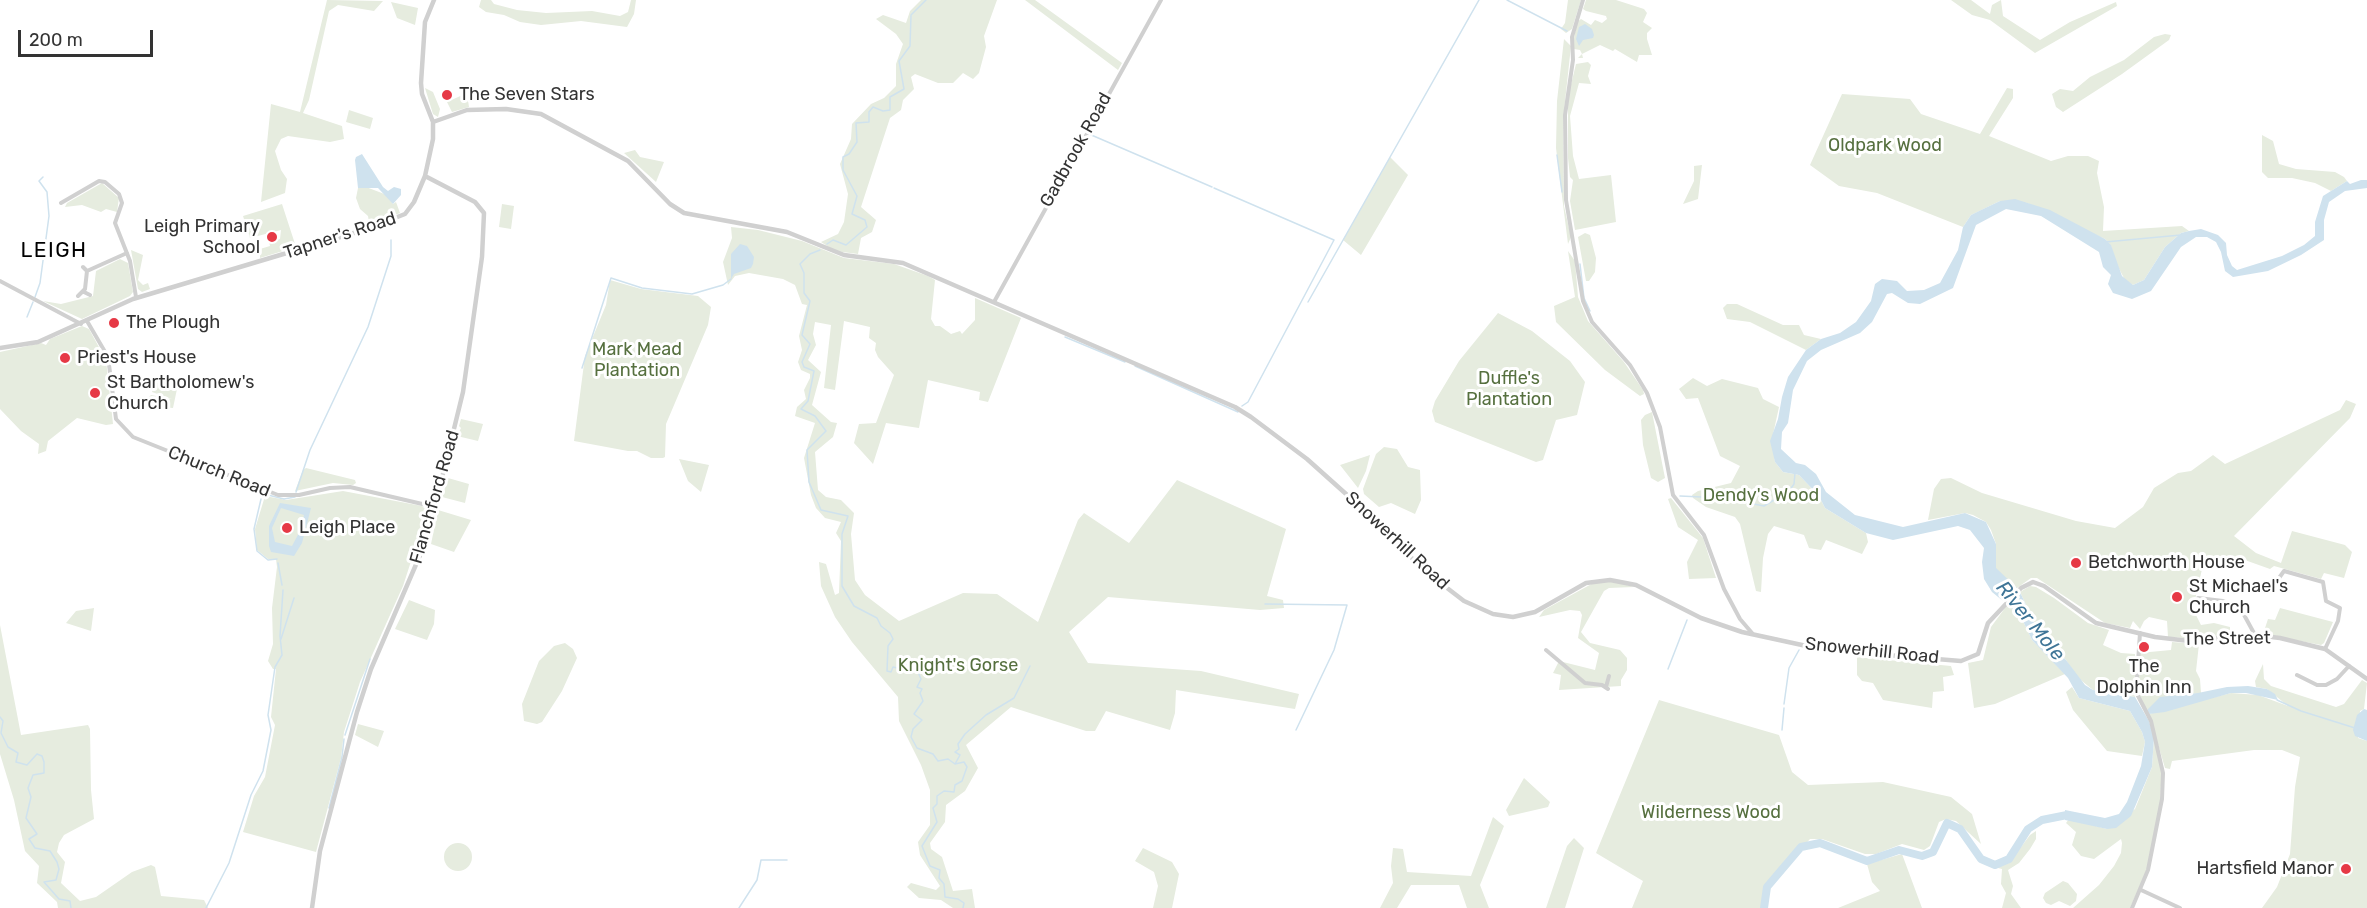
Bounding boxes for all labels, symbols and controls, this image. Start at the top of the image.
scale bar [21,18,156,56]
text: 200 m [29,29,83,51]
place label: The Seven Stars [459,84,595,106]
marker: The Seven Stars [440,88,454,102]
street label: Gadbrook Road [1036,89,1116,211]
park label: Oldpark Wood [1828,135,1942,157]
street label: Tapner's Road [281,208,399,264]
place label: Leigh Primary School [144,216,260,258]
marker: Leigh Primary School [265,230,279,244]
district label: LEIGH [20,238,88,264]
place label: The Plough [126,312,220,334]
marker: The Plough [107,316,121,330]
park label: Mark Mead Plantation [592,339,682,382]
place label: Priest's House [77,347,196,369]
marker: Priest's House [58,351,72,365]
park label: Duffle's Plantation [1466,368,1552,410]
place label: St Bartholomew's Church [107,372,254,415]
marker: St Bartholomew's Church [88,386,102,400]
street label: Flanchford Road [406,428,464,566]
street label: Church Road [165,442,273,502]
park label: Dendy's Wood [1703,485,1819,507]
street label: Snowerhill Road [1340,487,1454,595]
place label: Leigh Place [299,517,395,539]
marker: Leigh Place [280,521,294,535]
place label: Betchworth House [2088,552,2245,574]
marker: Betchworth House [2069,556,2083,570]
water label: River Mole [1991,576,2069,666]
place label: St Michael's Church [2189,576,2288,618]
marker: St Michael's Church [2170,590,2184,604]
street label: The Street [2183,627,2271,651]
street label: Snowerhill Road [1804,633,1940,669]
marker: The Dolphin Inn [2137,640,2151,654]
park label: Knight's Gorse [898,655,1018,677]
place label: The Dolphin Inn [2096,656,2192,698]
park label: Wilderness Wood [1641,802,1781,824]
place label: Hartsfield Manor [2196,858,2334,880]
marker: Hartsfield Manor [2339,862,2353,876]

